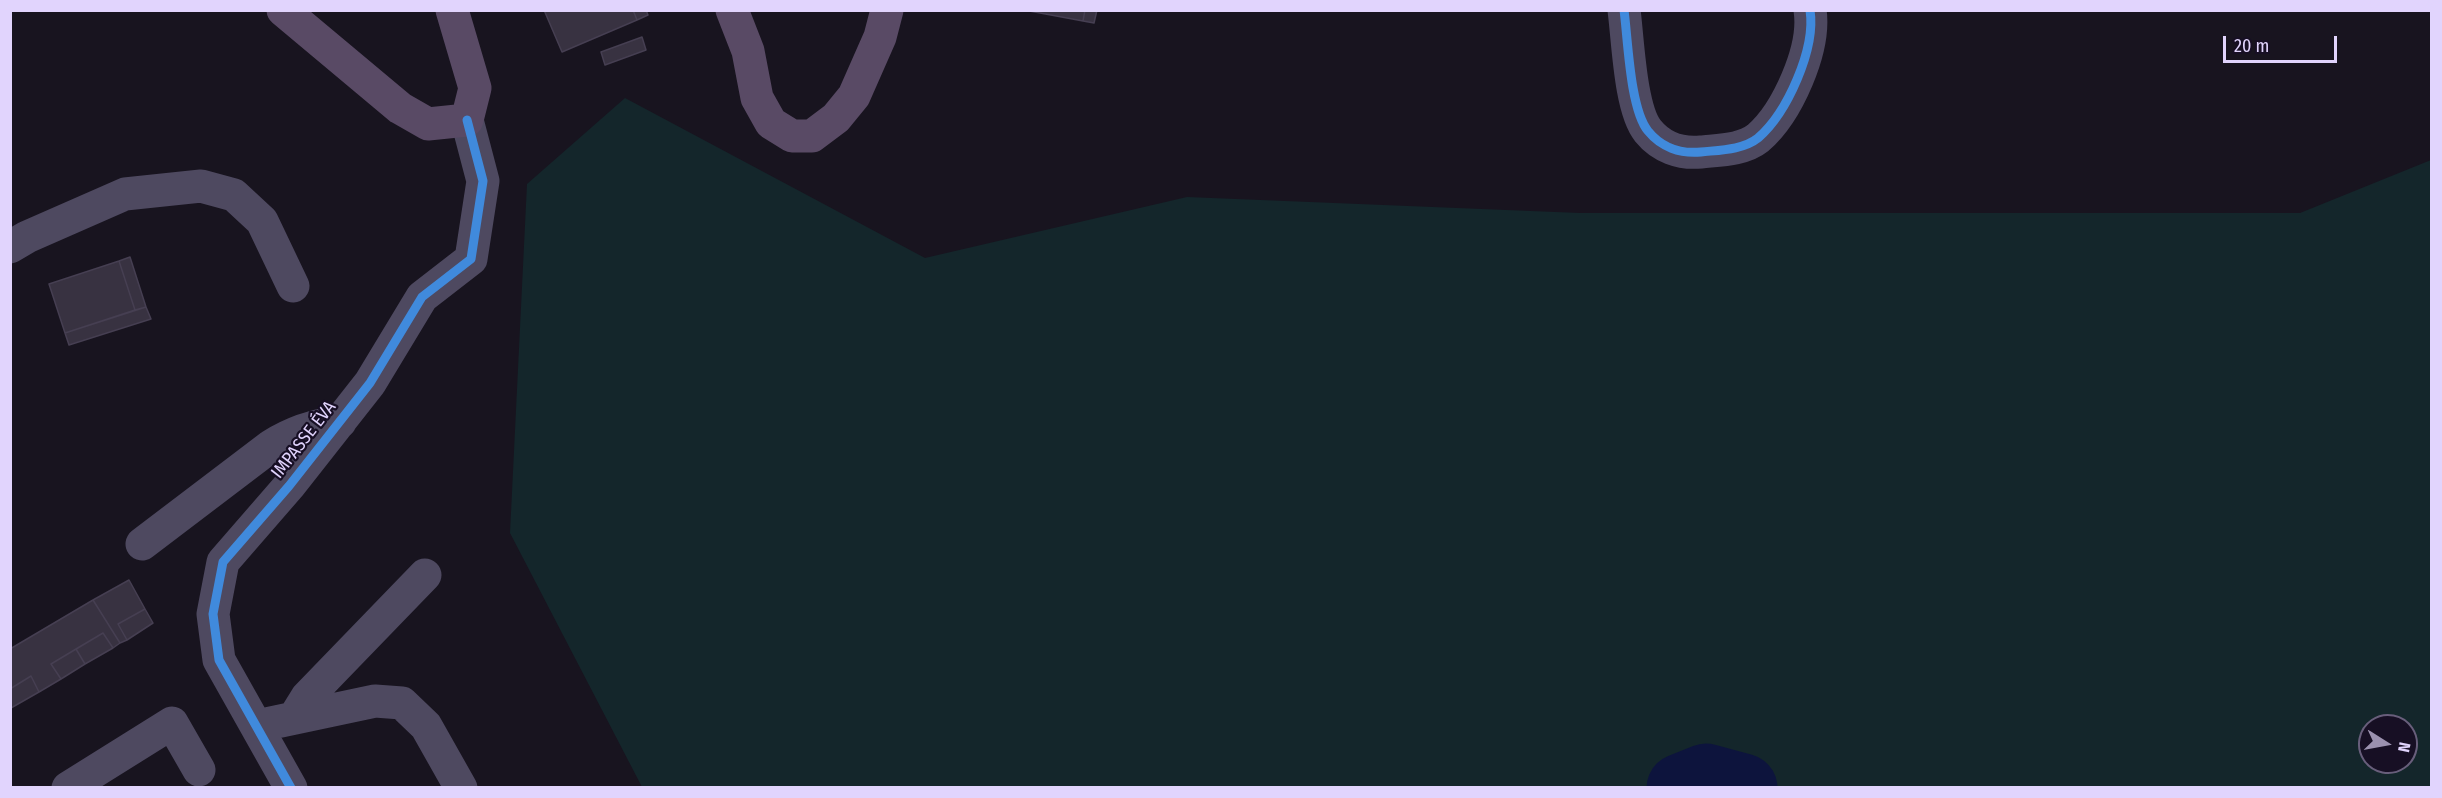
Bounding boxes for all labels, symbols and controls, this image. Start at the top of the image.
scale bar [2226,24,2340,62]
text: 20 m [2234,35,2269,57]
street label: IMPASSE ÉVA [267,397,341,483]
north arrow [2358,714,2418,774]
text: N [2394,741,2414,754]

